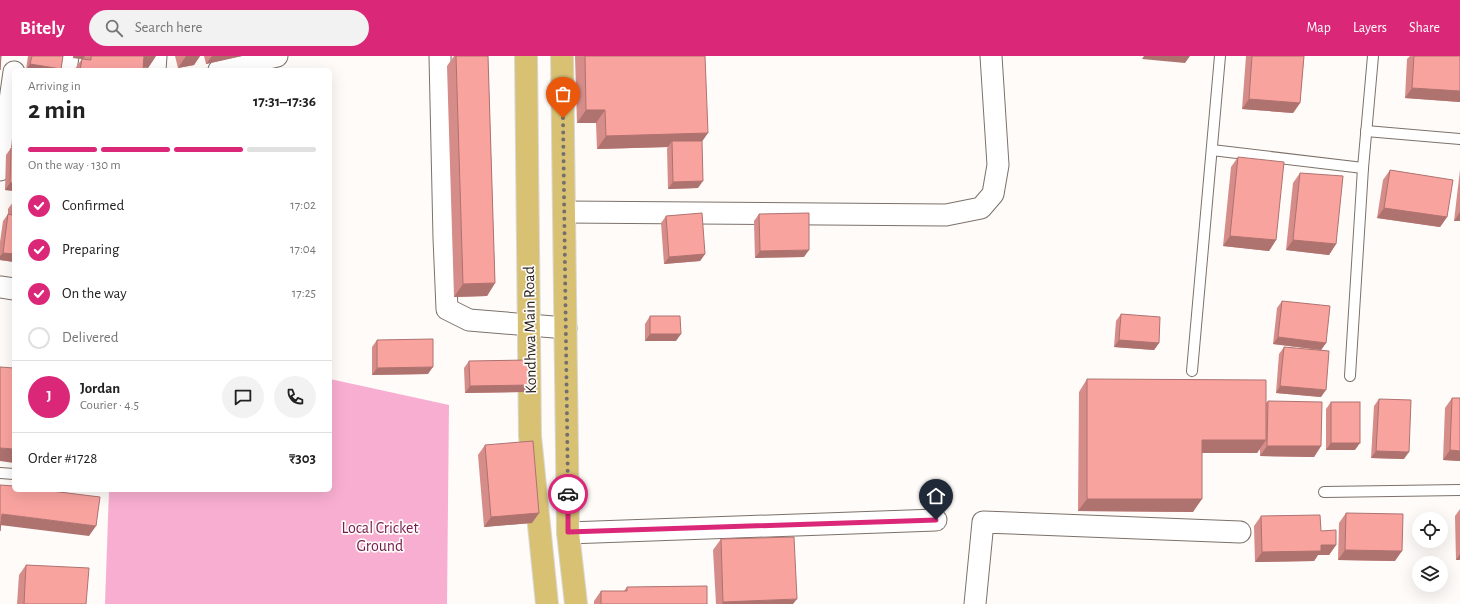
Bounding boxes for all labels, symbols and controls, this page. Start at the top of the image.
search box [89,10,369,46]
icon: search [103,17,125,39]
text: Bitely [20,19,65,38]
text: Search here [135,20,202,35]
text: Map [1306,21,1331,35]
text: Layers [1353,21,1387,35]
text: Share [1409,21,1440,35]
pin [546,77,580,118]
text: Arriving in [28,80,81,93]
icon: bag [552,83,574,105]
text: 17:31–17:36 [253,94,316,109]
text: 2 min [28,97,86,123]
text: On the way · 130 m [28,159,121,172]
icon: check [28,195,50,217]
text: Confirmed [62,198,124,213]
text: 17:02 [290,199,316,212]
icon: check [28,239,50,261]
text: Preparing [62,242,119,257]
text: 17:04 [290,243,316,256]
street label: Kondhwa Main Road [521,266,539,394]
icon: check [28,283,50,305]
text: On the way [62,286,127,301]
text: 17:25 [292,287,316,300]
text: Delivered [62,330,119,345]
button: chat [222,376,264,418]
button: phone [274,376,316,418]
text: Jordan [80,381,120,396]
text: J [46,389,52,404]
text: Courier · 4.5 [80,399,139,412]
text: Order #1728 [28,451,97,466]
text: ₹303 [289,451,316,466]
courier [548,474,588,514]
pin [919,479,953,520]
icon: car [557,483,579,505]
icon: home [925,485,947,507]
map controls [1412,512,1448,592]
button: locate [1412,512,1448,548]
park label: Local Cricket Ground [342,520,419,554]
button: layers [1412,556,1448,592]

